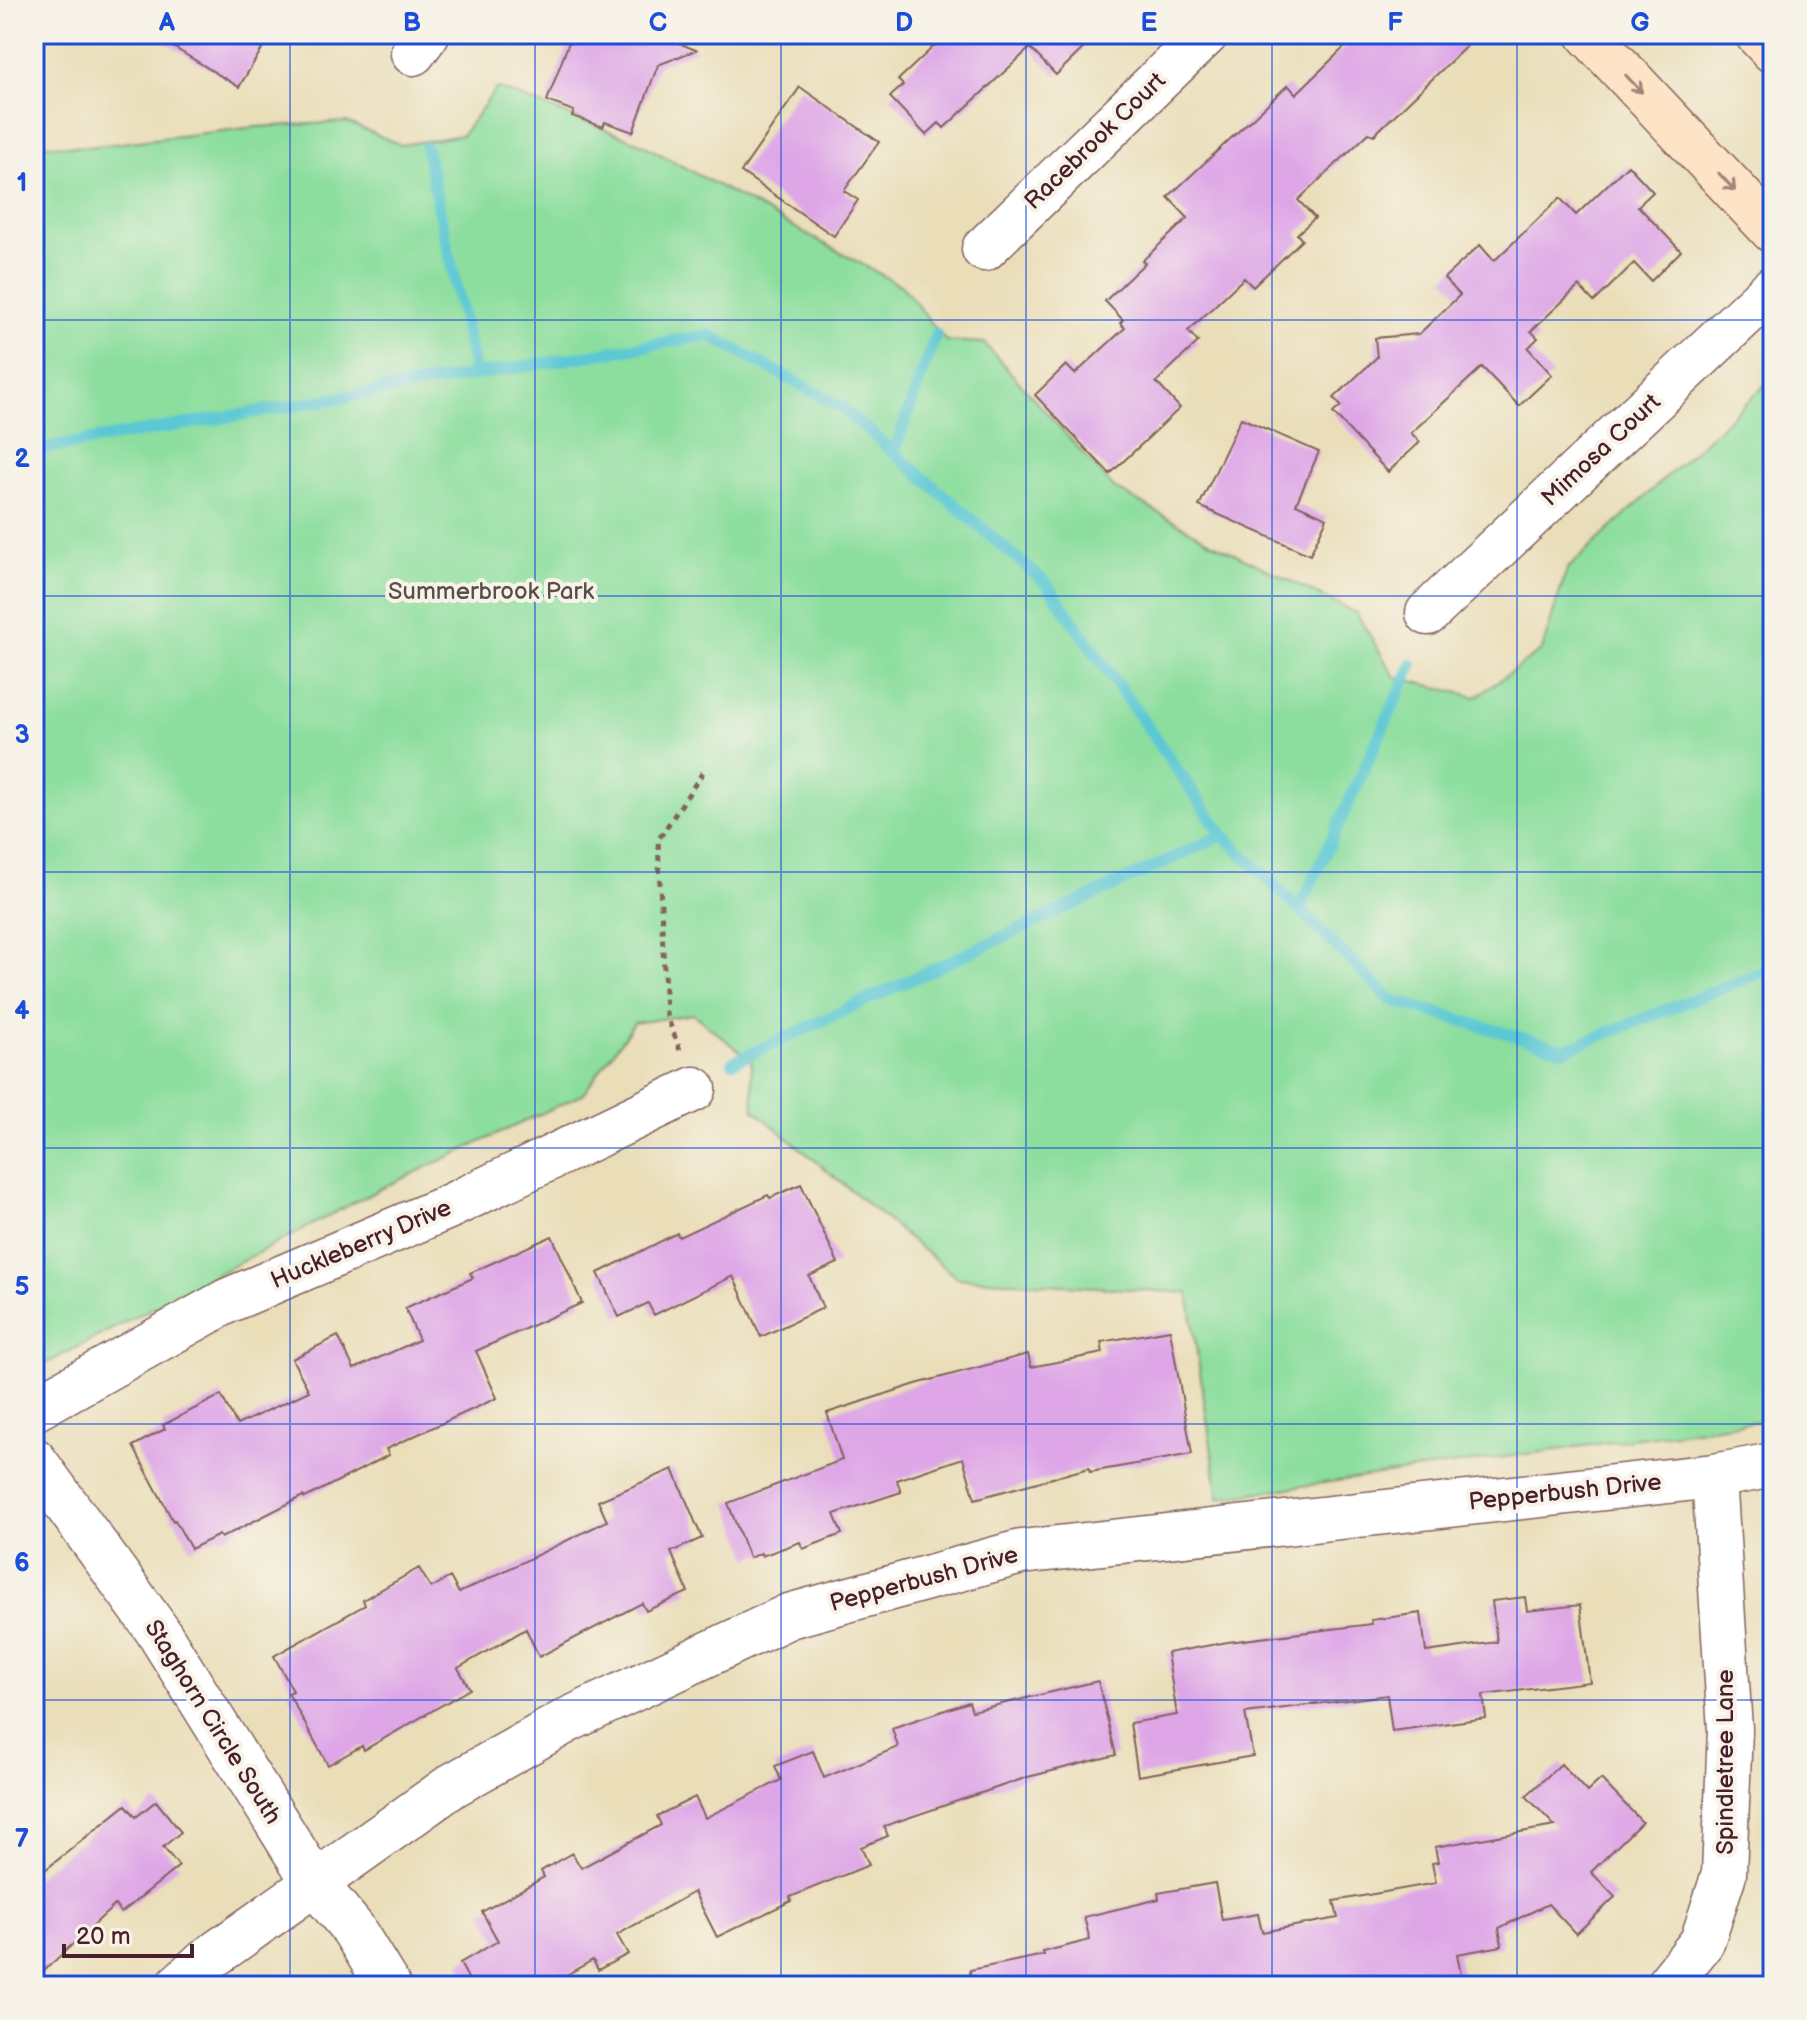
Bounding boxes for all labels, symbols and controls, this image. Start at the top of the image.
text: A [158,8,175,39]
text: B [403,8,421,39]
text: C [649,8,667,39]
text: D [895,8,913,39]
text: E [1141,8,1158,39]
text: F [1387,8,1403,39]
text: G [1630,8,1650,39]
street label: Racebrook Court [1018,66,1172,216]
one-way arrow [1625,74,1644,94]
text: 1 [17,168,27,199]
one-way arrow [1717,172,1736,191]
street label: Mimosa Court [1536,387,1667,512]
text: 2 [14,444,30,475]
park label: Summerbrook Park [388,577,594,606]
text: 3 [14,720,30,751]
text: 4 [14,996,30,1027]
street label: Huckleberry Drive [266,1193,456,1295]
text: 5 [14,1272,30,1303]
street label: Pepperbush Drive [1467,1467,1663,1517]
street label: Pepperbush Drive [827,1540,1021,1618]
text: 6 [14,1548,30,1579]
street label: Staghorn Circle South [138,1615,288,1829]
street label: Spindletree Lane [1711,1669,1740,1855]
text: 7 [15,1824,29,1855]
scale bar [64,1908,192,1958]
text: 20 m [76,1922,131,1951]

